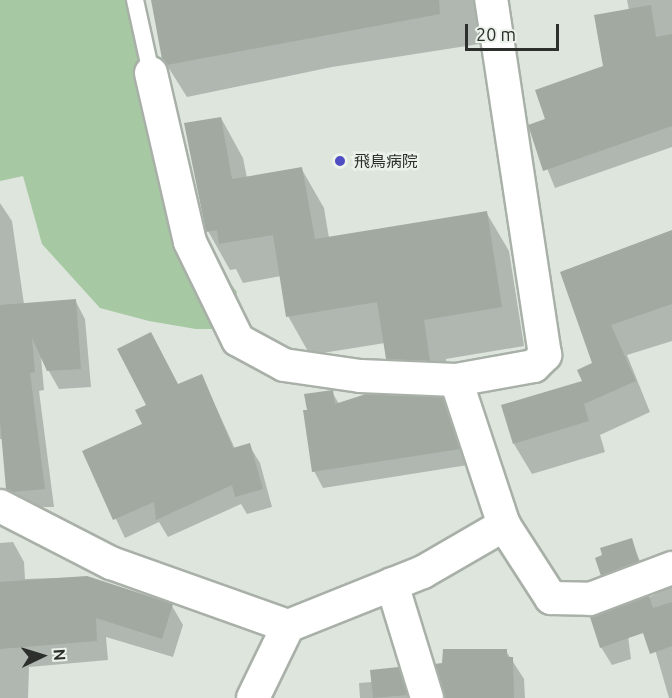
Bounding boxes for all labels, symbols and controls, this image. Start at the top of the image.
scale bar [468,12,562,50]
text: 20 m [476,24,516,44]
place label: 飛鳥病院 [354,151,418,171]
marker: 飛鳥病院 [331,152,349,170]
north arrow [12,626,72,686]
text: N [51,648,69,661]

